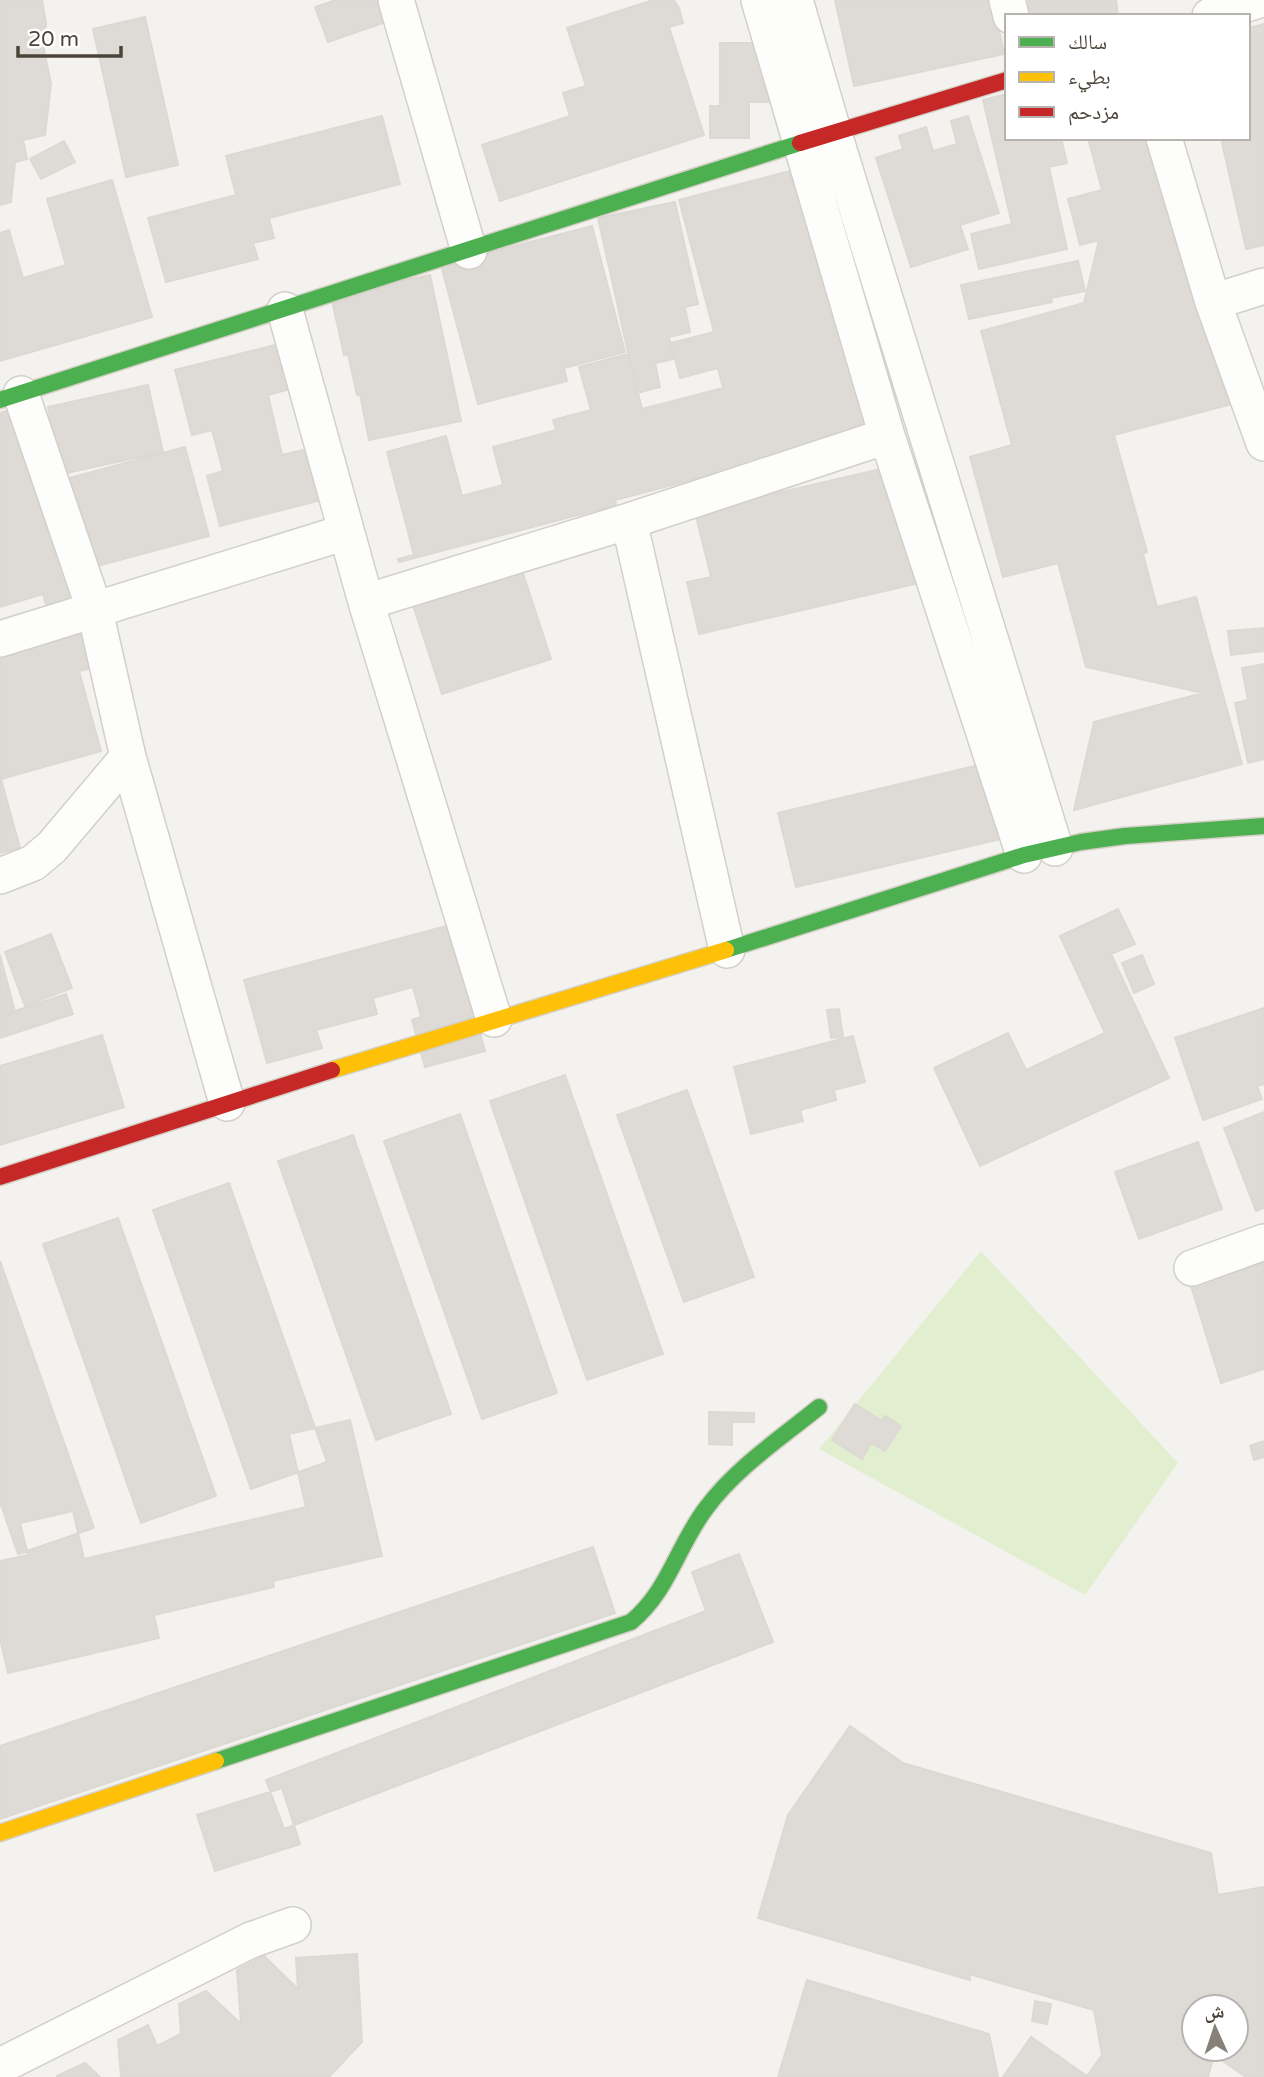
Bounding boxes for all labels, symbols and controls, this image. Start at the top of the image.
scale bar [18,14,121,58]
legend [1005,14,1250,140]
text: 20 m [28,27,79,52]
text: سالك [1068,30,1107,55]
text: بطيء [1068,65,1111,93]
text: مزدحم [1068,100,1119,126]
north arrow [1180,1993,1250,2063]
text: ش [1204,2001,1225,2024]

